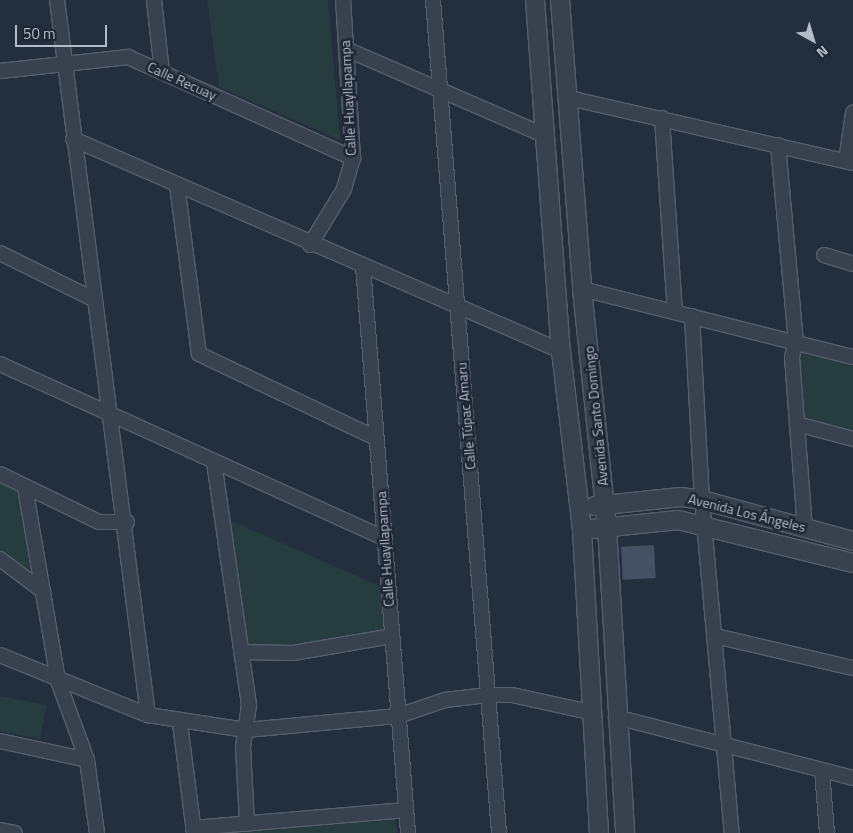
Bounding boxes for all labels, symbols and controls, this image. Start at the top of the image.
scale bar [18,15,110,47]
north arrow [788,15,838,65]
text: 50 m [23,22,56,45]
street label: Calle Huayllapampa [337,40,359,156]
text: N [812,41,833,63]
street label: Calle Recuay [145,58,219,104]
street label: Avenida Santo Domingo [580,345,612,487]
street label: Calle Túpac Amaru [453,362,479,470]
street label: Avenida Los Ángeles [687,490,807,536]
street label: Calle Huayllapampa [373,491,397,607]

